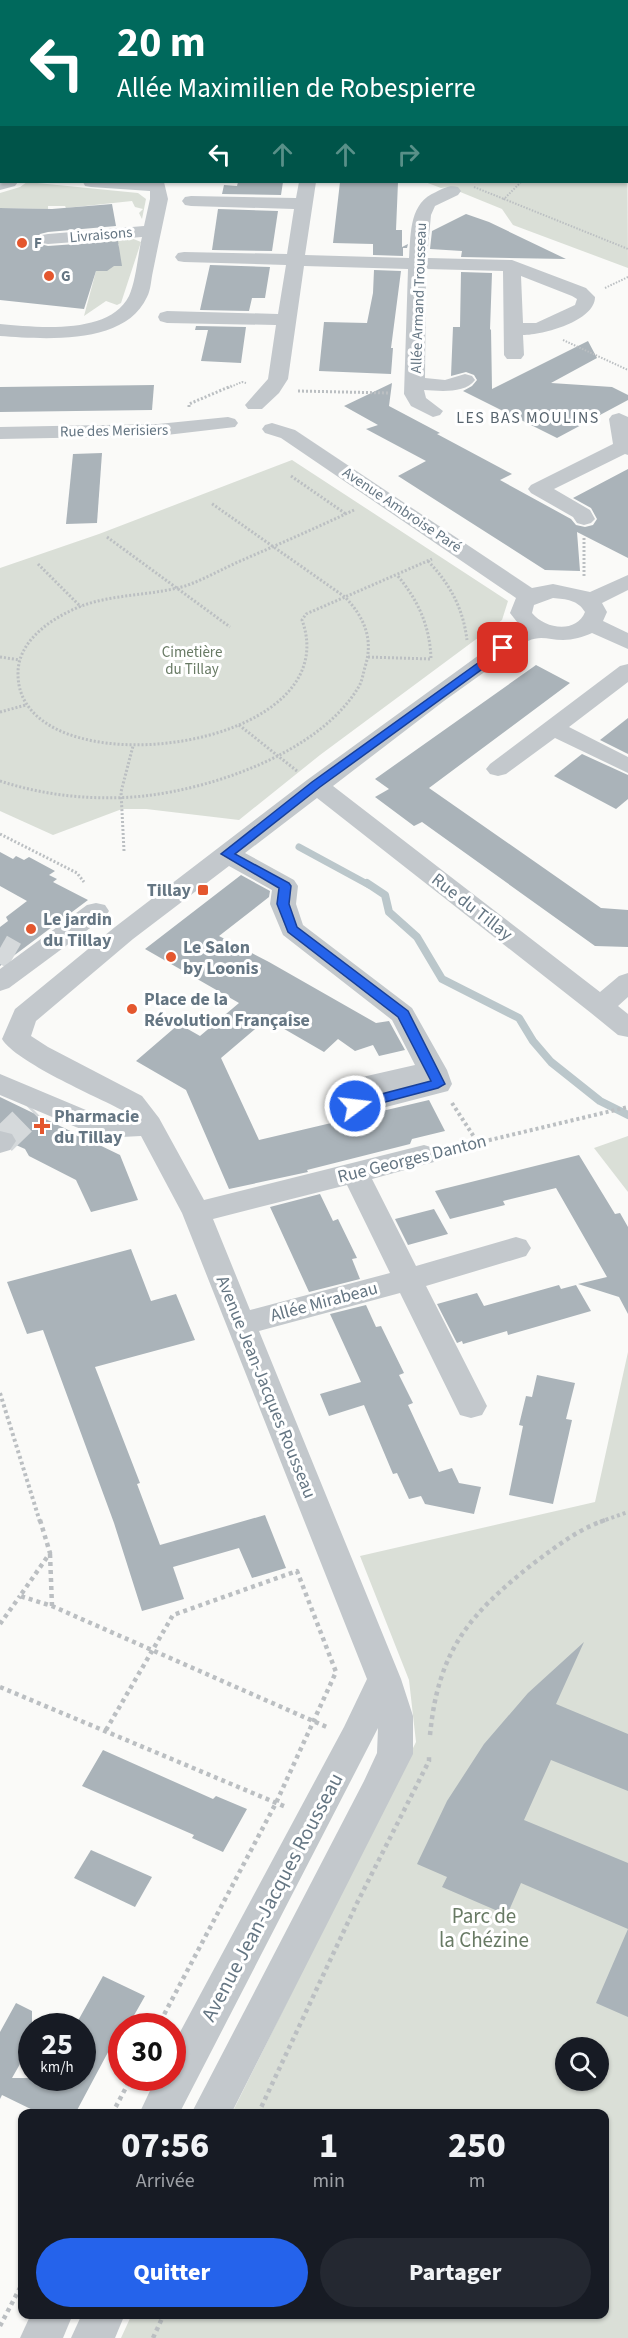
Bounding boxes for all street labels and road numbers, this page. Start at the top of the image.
street label: Livraisons [69,222,133,248]
street label: Allée Armand Trousseau [406,222,432,374]
street label: Rue des Merisiers [60,420,168,442]
street label: Avenue Ambroise Paré [338,462,466,558]
street label: Rue du Tillay [426,867,518,947]
street label: Rue Georges Danton [335,1128,489,1190]
street label: Avenue Jean-Jacques Rousseau [210,1272,322,1502]
street label: Allée Mirabeau [267,1276,381,1328]
street label: Avenue Jean-Jacques Rousseau [194,1767,350,2027]

